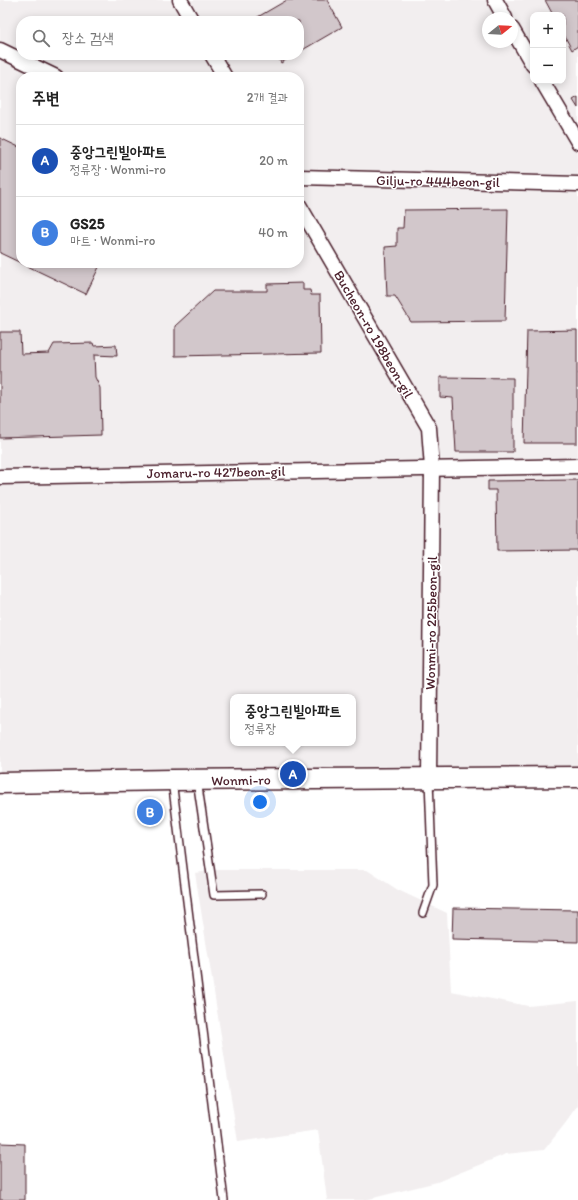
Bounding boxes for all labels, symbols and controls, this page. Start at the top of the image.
north arrow [482,12,518,48]
map controls [530,12,566,84]
button: + [530,12,566,48]
search box [16,16,304,60]
icon: search [30,27,52,49]
text: 장소 검색 [62,29,114,47]
button: − [530,48,566,84]
text: 주변 [32,88,59,108]
text: 2개 결과 [247,90,288,105]
text: 중앙그린빌아파트 [70,143,167,161]
text: A [41,153,49,168]
text: 20 m [259,153,288,168]
text: 정류장 · Wonmi-ro [70,162,166,177]
street label: Gilju-ro 444beon-gil [376,172,500,191]
text: GS25 [70,215,105,233]
text: B [41,225,49,240]
text: 40 m [258,225,288,240]
text: 마트 · Wonmi-ro [70,233,155,248]
street label: Bucheon-ro 198beon-gil [330,267,417,401]
street label: Jomaru-ro 427beon-gil [147,463,285,482]
street label: Wonmi-ro 225beon-gil [422,556,441,690]
popup [230,694,356,746]
text: 중앙그린빌아파트 [245,702,341,720]
text: 정류장 [245,721,276,736]
pin: A [280,759,306,789]
street label: Wonmi-ro [211,771,271,790]
your location [250,792,270,812]
pin: B [137,797,163,827]

